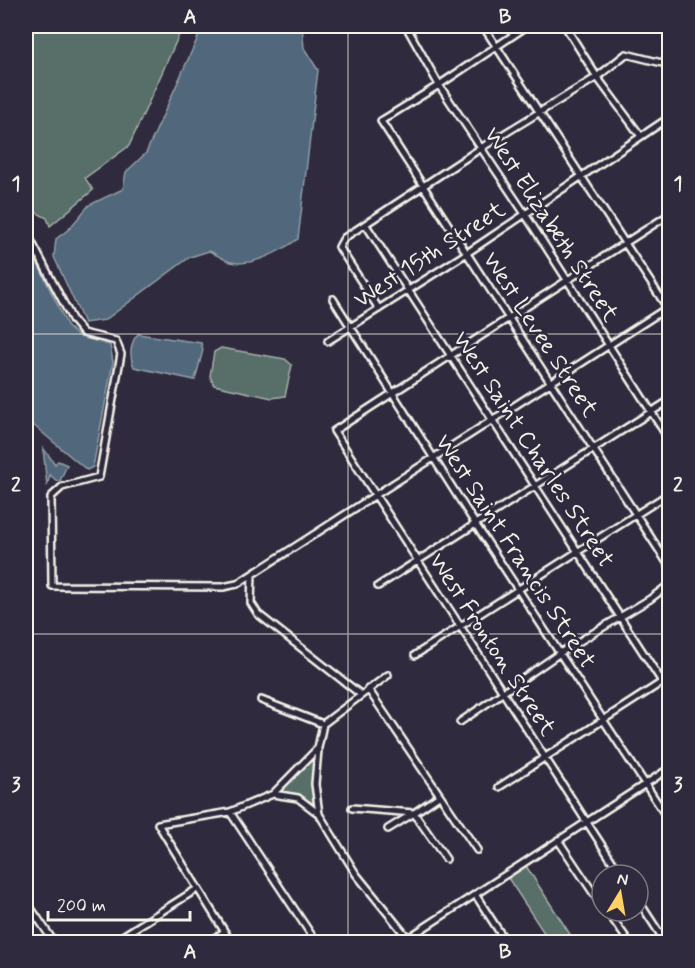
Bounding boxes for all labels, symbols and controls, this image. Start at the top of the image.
text: A [183,4,197,31]
text: B [499,4,512,31]
street label: West Elizabeth Street [476,121,625,328]
text: 1 [12,171,20,198]
text: 1 [674,171,682,198]
street label: West 15th Street [348,195,511,316]
street label: West Levee Street [475,246,605,423]
street label: West Saint Charles Street [445,326,621,574]
street label: West Saint Francis Street [427,429,602,675]
text: 2 [11,472,21,499]
text: 2 [673,472,683,499]
street label: West Fronton Street [421,547,563,742]
text: 3 [11,772,21,799]
text: 3 [673,772,683,799]
north arrow [590,863,650,923]
text: N [615,868,630,891]
scale bar [48,884,190,922]
text: 200 m [57,894,106,918]
text: A [183,939,197,966]
text: B [499,939,512,966]

